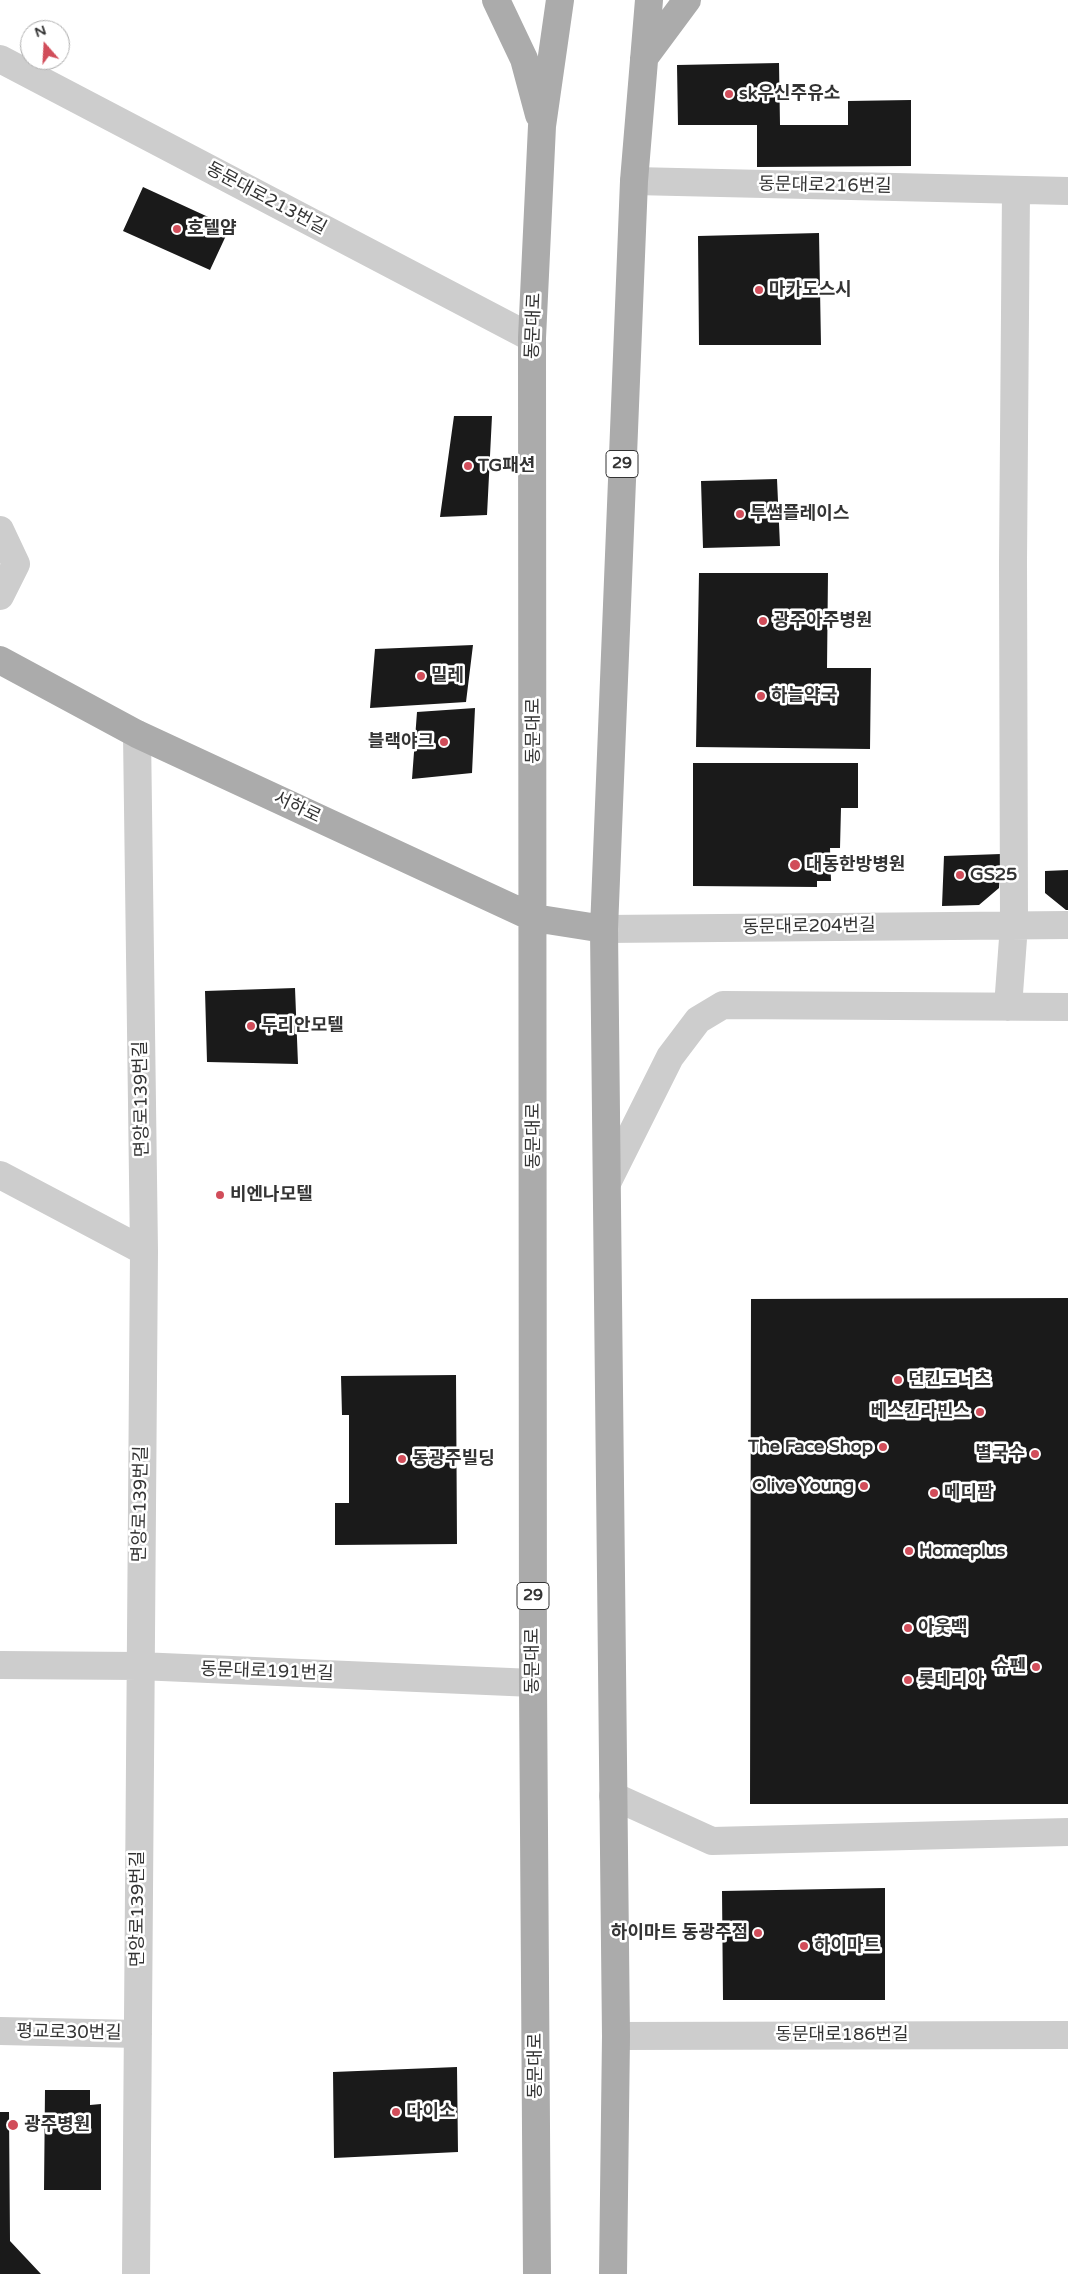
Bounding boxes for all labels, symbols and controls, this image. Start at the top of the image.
north arrow [20,20,70,70]
text: N [32,21,48,41]
place label: sk우신주유소 [739,83,840,105]
marker: sk우신주유소 [723,88,735,100]
street label: 동문대로213번길 [202,158,330,240]
street label: 동문대로216번길 [758,174,892,198]
place label: 호텔얌 [187,218,237,240]
marker: 호텔얌 [171,223,183,235]
place label: 마카도스시 [769,279,852,301]
marker: 마카도스시 [753,284,765,296]
street label: 동문대로 [522,293,546,359]
road number: 29 [606,450,638,478]
place label: TG패션 [478,455,535,477]
marker: TG패션 [462,460,474,472]
place label: 투썸플레이스 [750,503,849,525]
marker: 투썸플레이스 [734,508,746,520]
place label: 광주아주병원 [773,610,872,632]
marker: 광주아주병원 [757,615,769,627]
place label: 밀레 [431,665,464,687]
marker: 밀레 [415,670,427,682]
place label: 하늘약국 [771,685,837,707]
marker: 하늘약국 [755,690,767,702]
street label: 동문대로 [523,698,545,764]
place label: 블랙야크 [368,731,434,753]
marker: 블랙야크 [438,736,450,748]
street label: 서하로 [270,788,324,828]
place label: 대동한방병원 [806,854,905,876]
marker: 대동한방병원 [788,858,802,872]
place label: GS25 [970,864,1017,886]
marker: GS25 [954,869,966,881]
street label: 동문대로204번길 [742,915,876,939]
place label: 두리안모텔 [261,1015,344,1037]
marker: 두리안모텔 [245,1020,257,1032]
street label: 면앙로139번길 [130,1040,154,1158]
street label: 동문대로 [523,1103,545,1169]
place label: 비엔나모텔 [230,1184,313,1206]
marker: 비엔나모텔 [214,1189,226,1201]
place label: 던킨도너츠 [908,1369,991,1391]
marker: 던킨도너츠 [892,1374,904,1386]
place label: 베스킨라빈스 [871,1401,970,1423]
marker: 베스킨라빈스 [974,1406,986,1418]
place label: The Face Shop [748,1436,873,1458]
marker: The Face Shop [877,1441,889,1453]
place label: 별국수 [975,1443,1025,1465]
street label: 면앙로139번길 [129,1445,153,1563]
place label: 동광주빌딩 [412,1448,495,1470]
marker: 별국수 [1029,1448,1041,1460]
marker: 동광주빌딩 [396,1453,408,1465]
place label: Olive Young [752,1475,854,1497]
marker: Olive Young [858,1480,870,1492]
place label: 메디팜 [944,1482,994,1504]
marker: 메디팜 [928,1487,940,1499]
place label: Homeplus [919,1540,1005,1562]
marker: Homeplus [903,1545,915,1557]
road number: 29 [517,1582,549,1610]
place label: 아웃백 [918,1617,968,1639]
marker: 아웃백 [902,1622,914,1634]
street label: 동문대로 [522,1628,544,1694]
place label: 슈펜 [993,1656,1026,1678]
street label: 동문대로191번길 [200,1659,334,1685]
marker: 슈펜 [1030,1661,1042,1673]
place label: 롯데리아 [918,1669,984,1691]
marker: 롯데리아 [902,1674,914,1686]
street label: 면앙로139번길 [127,1851,149,1967]
place label: 하이마트 동광주점 [611,1922,748,1944]
marker: 하이마트 동광주점 [752,1927,764,1939]
place label: 하이마트 [814,1935,880,1957]
marker: 하이마트 [798,1940,810,1952]
street label: 평교로30번길 [16,2021,122,2045]
street label: 동문대로186번길 [775,2024,909,2046]
street label: 동문대로 [525,2033,547,2099]
place label: 다이소 [406,2101,456,2123]
marker: 다이소 [390,2106,402,2118]
place label: 광주병원 [24,2114,90,2136]
marker: 광주병원 [6,2118,20,2132]

